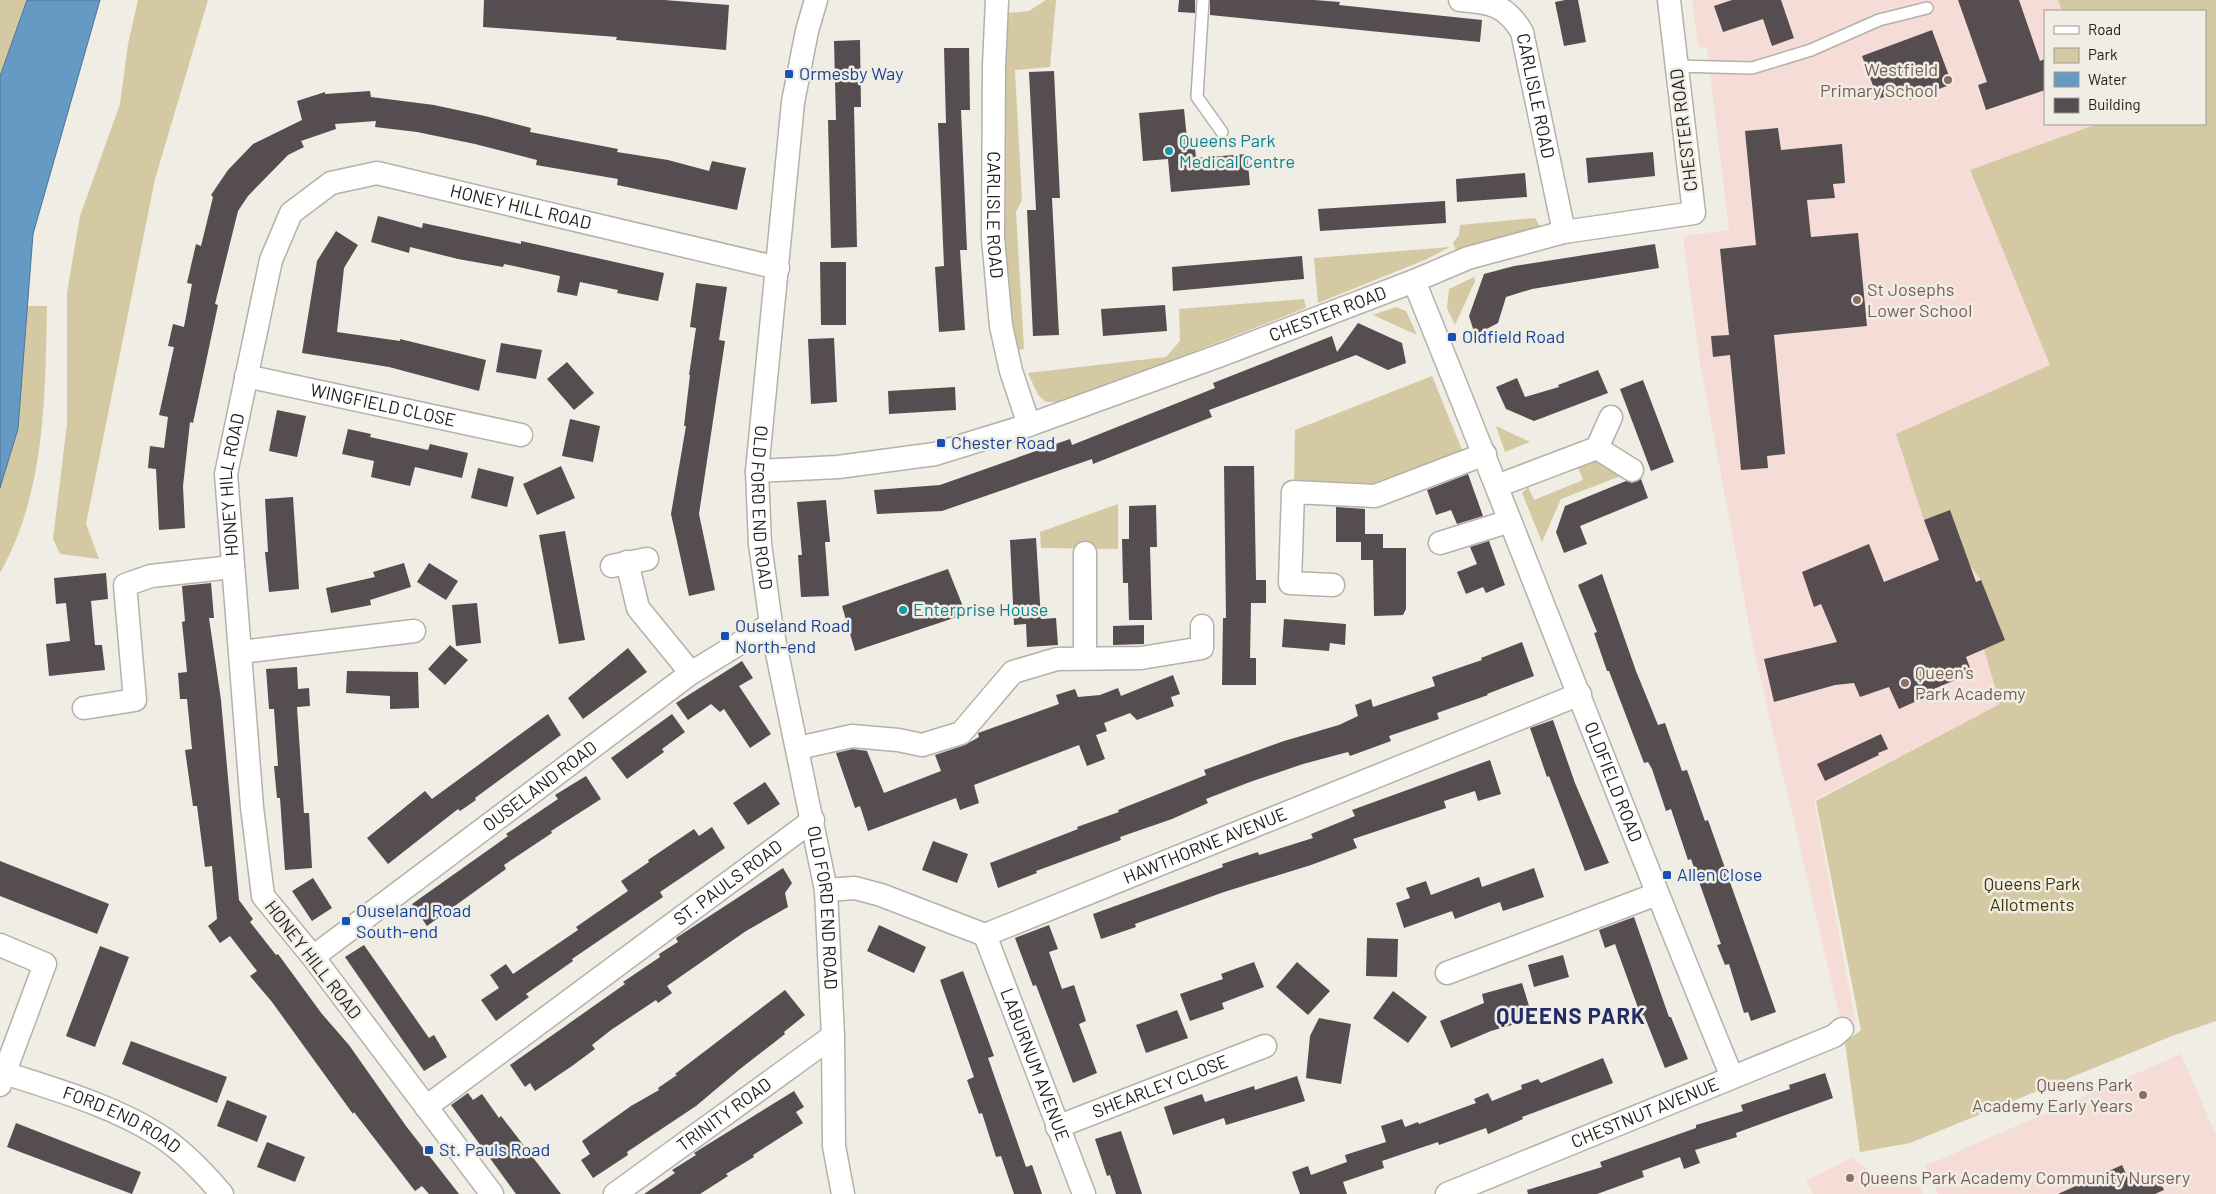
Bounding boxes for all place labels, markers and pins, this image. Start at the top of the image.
place label: Westfield Primary School [1820,58,1938,101]
place label: Ormesby Way [799,62,904,84]
marker: Ormesby Way [783,68,795,80]
marker: Westfield Primary School [1942,74,1954,86]
place label: Queens Park Medical Centre [1179,129,1295,172]
marker: Queens Park Medical Centre [1163,145,1175,157]
place label: St Josephs Lower School [1867,278,1972,321]
marker: St Josephs Lower School [1851,294,1863,306]
place label: Oldfield Road [1462,325,1565,347]
marker: Oldfield Road [1446,331,1458,343]
place label: Chester Road [951,431,1055,453]
marker: Chester Road [935,437,947,449]
place label: Enterprise House [913,598,1048,620]
marker: Enterprise House [897,604,909,616]
place label: Ouseland Road North-end [735,614,850,657]
marker: Ouseland Road North-end [719,630,731,642]
place label: Queen's Park Academy [1915,661,2026,704]
marker: Queen's Park Academy [1899,677,1911,689]
place label: Allen Close [1677,863,1762,885]
marker: Allen Close [1661,869,1673,881]
place label: Ouseland Road South-end [356,899,471,942]
marker: Ouseland Road South-end [340,915,352,927]
place label: Queens Park Academy Early Years [1972,1073,2133,1116]
marker: Queens Park Academy Early Years [2137,1089,2149,1101]
place label: St. Pauls Road [439,1138,550,1160]
marker: St. Pauls Road [423,1144,435,1156]
place label: Queens Park Academy Community Nursery [1860,1166,2190,1188]
marker: Queens Park Academy Community Nursery [1844,1172,1856,1184]

